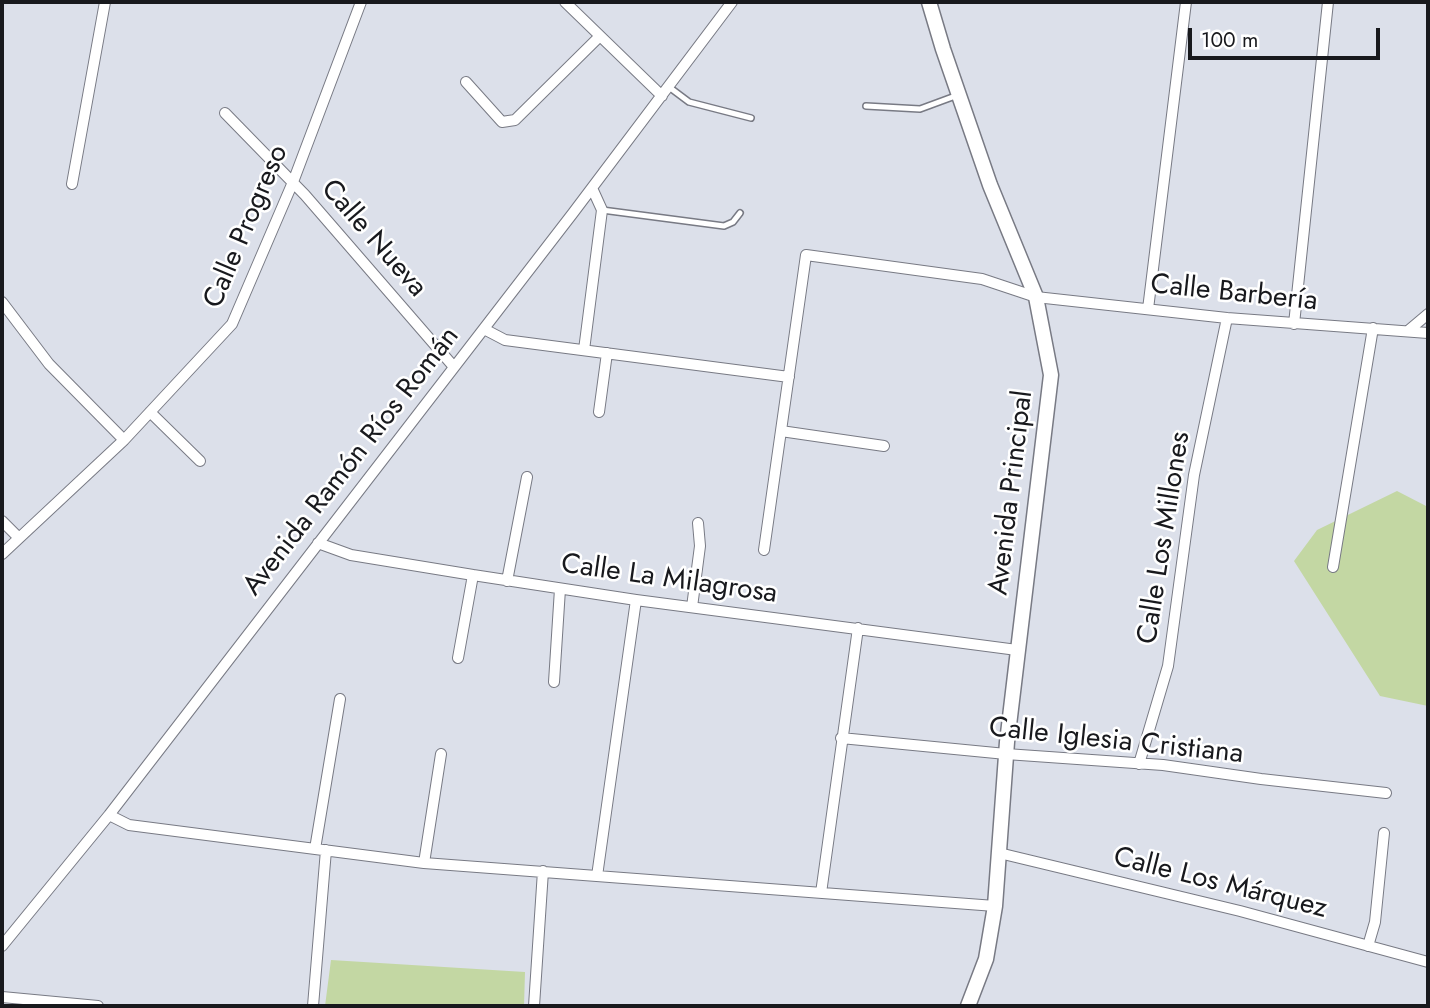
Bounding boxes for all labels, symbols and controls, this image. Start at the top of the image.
scale bar [1192,14,1384,58]
text: 100 m [1201,25,1258,55]
street label: Calle Progreso [198,140,296,314]
street label: Calle Nueva [313,173,433,305]
street label: Calle Barbería [1149,269,1319,319]
street label: Avenida Ramón Ríos Román [237,321,467,603]
street label: Avenida Principal [983,389,1041,597]
street label: Calle Los Millones [1132,429,1198,647]
street label: Calle La Milagrosa [559,548,779,612]
street label: Calle Iglesia Cristiana [987,712,1245,772]
street label: Calle Los Márquez [1110,841,1330,927]

